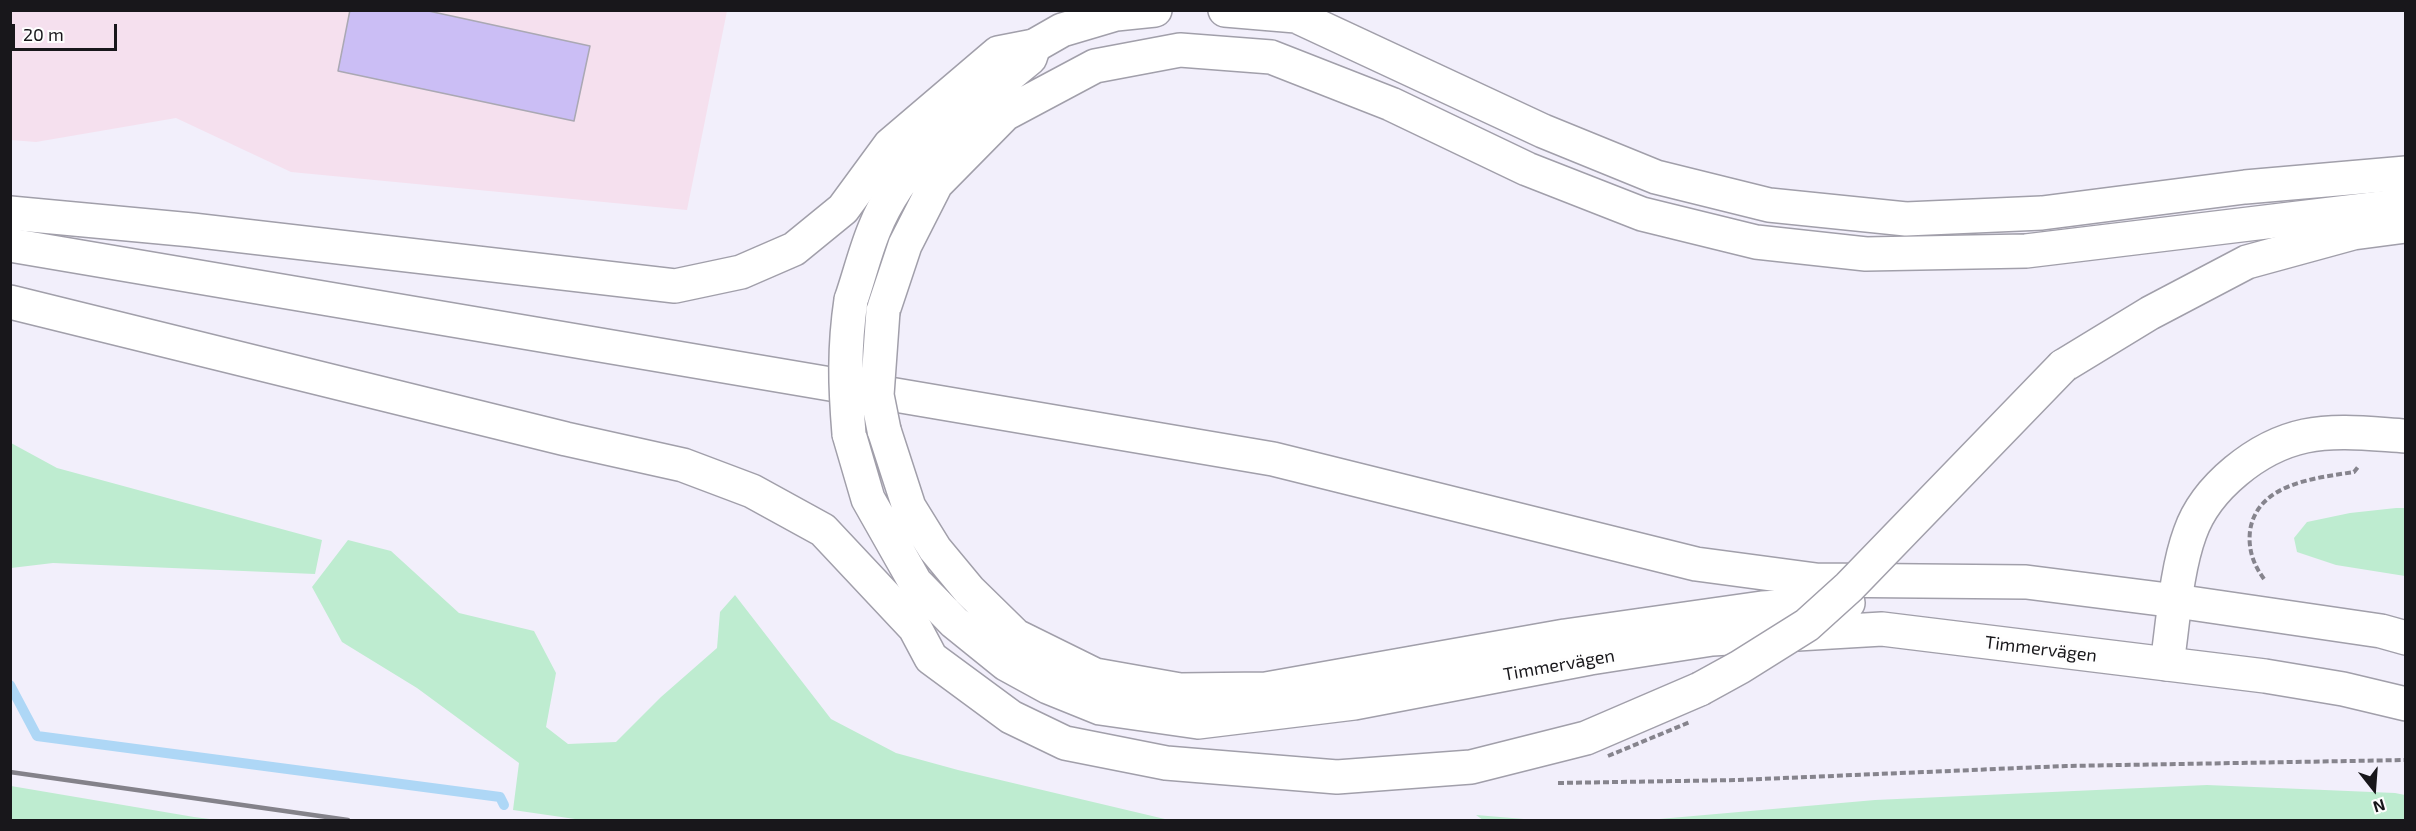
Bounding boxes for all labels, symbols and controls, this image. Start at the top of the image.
scale bar [15,12,120,50]
text: 20 m [23,23,64,45]
street label: Timmervägen [1984,631,2098,667]
street label: Timmervägen [1502,645,1616,685]
north arrow [2344,759,2404,819]
text: N [2371,796,2388,817]

